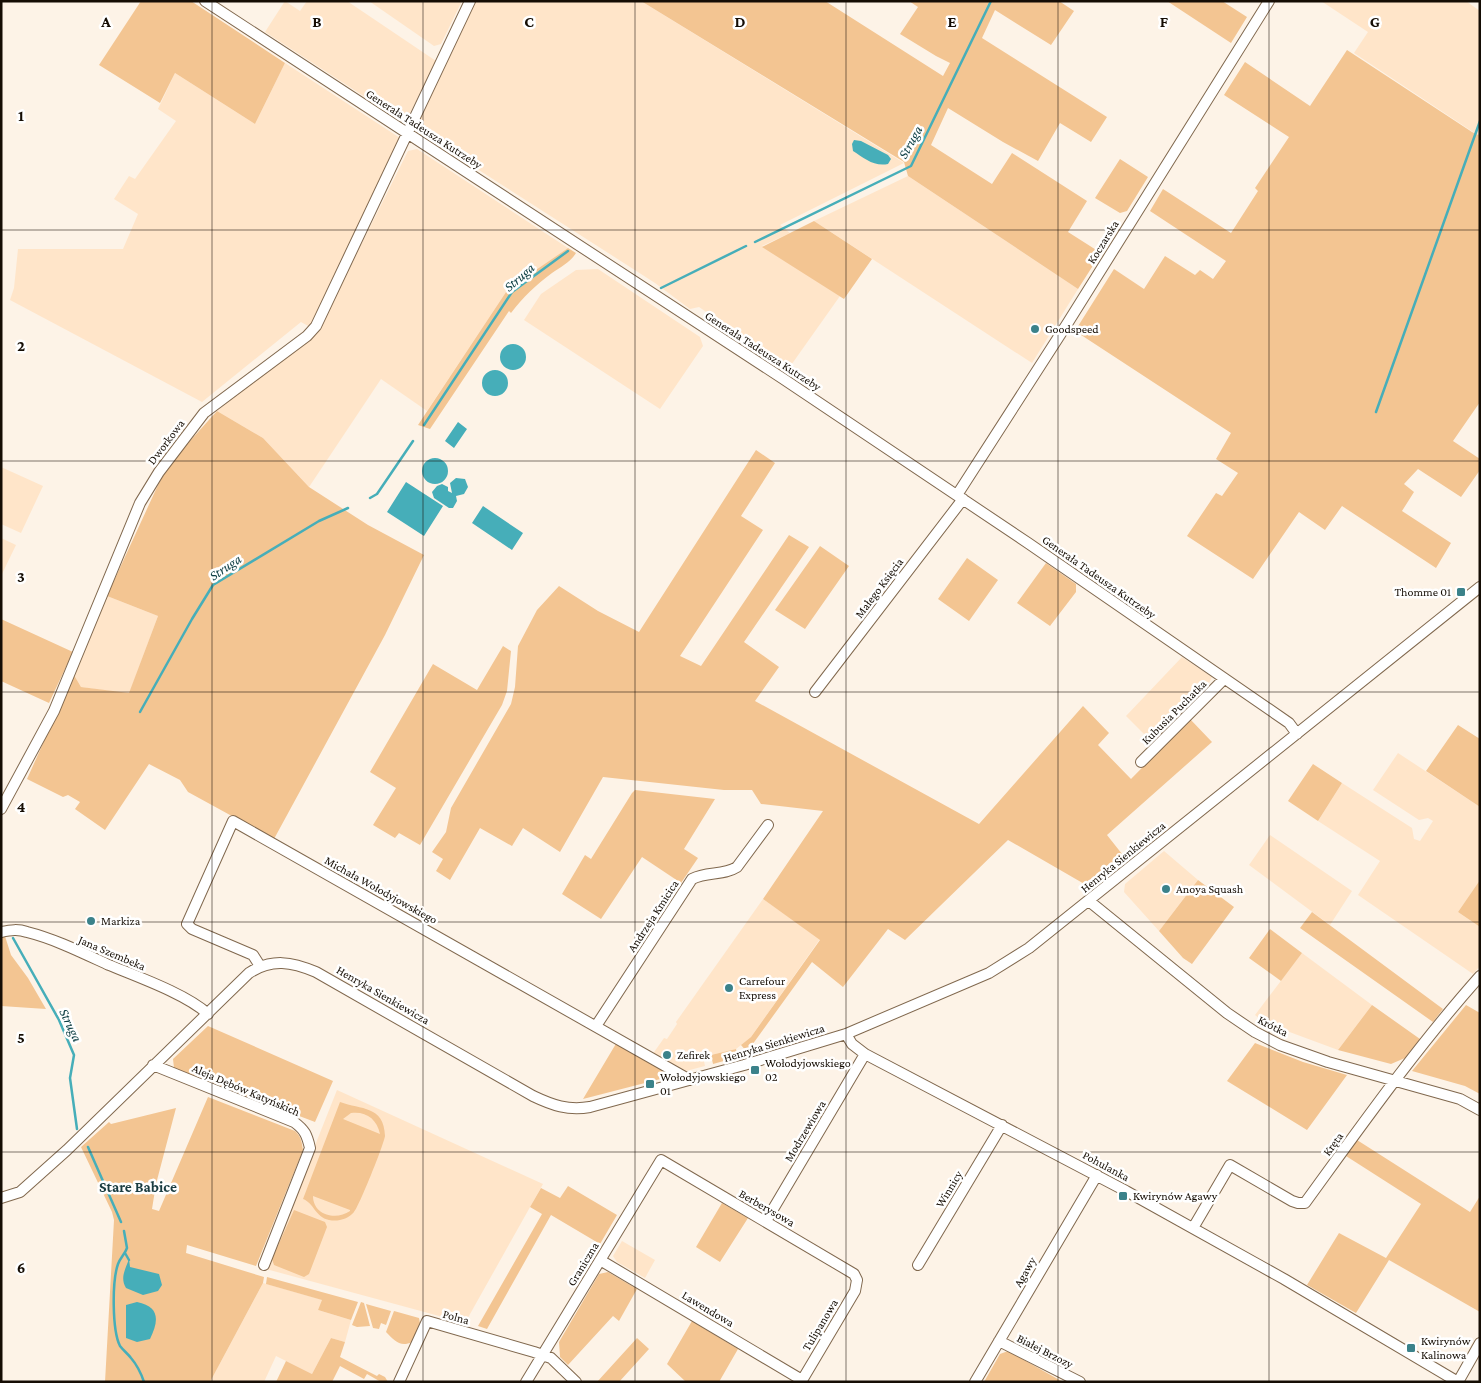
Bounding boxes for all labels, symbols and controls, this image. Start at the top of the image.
text: A [100,13,111,30]
text: B [312,13,322,30]
text: C [524,13,534,30]
text: D [734,13,746,30]
text: E [947,13,957,30]
text: F [1160,13,1169,30]
text: G [1370,13,1380,30]
street label: Generała Tadeusza Kutrzeby [363,86,485,172]
text: 1 [18,107,24,124]
water label: Struga [894,122,926,161]
street label: Koczarska [1084,217,1122,266]
water label: Struga [500,259,538,295]
street label: Generała Tadeusza Kutrzeby [702,308,824,394]
place label: Goodspeed [1045,322,1099,336]
marker: Goodspeed [1029,323,1041,335]
text: 2 [17,337,25,354]
street label: Dworkowa [145,416,188,467]
street label: Generała Tadeusza Kutrzeby [1039,532,1159,622]
water label: Struga [206,550,244,583]
street label: Małego Księcia [852,555,906,621]
text: 3 [17,568,25,585]
place label: Thomme 01 [1394,585,1451,599]
marker: Thomme 01 [1455,586,1467,598]
street label: Kubusia Puchatka [1139,676,1210,747]
text: 4 [17,798,26,815]
street label: Henryka Sienkiewicza [1078,818,1169,896]
street label: Michała Wołodyjowskiego [322,853,440,927]
street label: Andrzeja Kmicica [624,877,682,955]
place label: Anoya Squash [1176,882,1244,896]
marker: Anoya Squash [1160,883,1172,895]
place label: Markiza [101,914,141,928]
marker: Markiza [85,915,97,927]
street label: Jana Szembeka [75,932,148,974]
street label: Henryka Sienkiewicza [334,963,432,1028]
place label: Carrefour Express [739,974,786,1002]
marker: Carrefour Express [723,982,735,994]
water label: Struga [56,1006,86,1045]
street label: Krótka [1256,1012,1291,1040]
street label: Henryka Sienkiewicza [722,1021,827,1065]
text: 5 [17,1029,25,1046]
place label: Zefirek [677,1048,710,1062]
marker: Zefirek [661,1049,673,1061]
place label: Wołodyjowskiego 02 [765,1056,851,1084]
street label: Aleja Dębów Katyńskich [190,1061,302,1119]
marker: Wołodyjowskiego 02 [749,1064,761,1076]
place label: Wołodyjowskiego 01 [660,1070,746,1098]
marker: Wołodyjowskiego 01 [644,1078,656,1090]
street label: Modrzewiowa [781,1097,829,1164]
street label: Kręta [1320,1129,1346,1158]
street label: Pohulanka [1080,1148,1132,1184]
street label: Winnicy [933,1168,966,1210]
district label: Stare Babice [99,1179,177,1195]
street label: Berberysowa [737,1186,798,1230]
place label: Kwirynów Agawy [1133,1189,1218,1203]
marker: Kwirynów Agawy [1117,1190,1129,1202]
street label: Graniczna [564,1239,602,1289]
street label: Agawy [1011,1254,1039,1290]
text: 6 [17,1259,25,1276]
street label: Lawendowa [679,1288,737,1330]
street label: Tulipanowa [799,1296,841,1353]
street label: Polna [441,1307,471,1328]
street label: Białej Brzozy [1015,1331,1076,1371]
place label: Kwirynów Kalinowa [1421,1334,1471,1362]
marker: Kwirynów Kalinowa [1405,1342,1417,1354]

